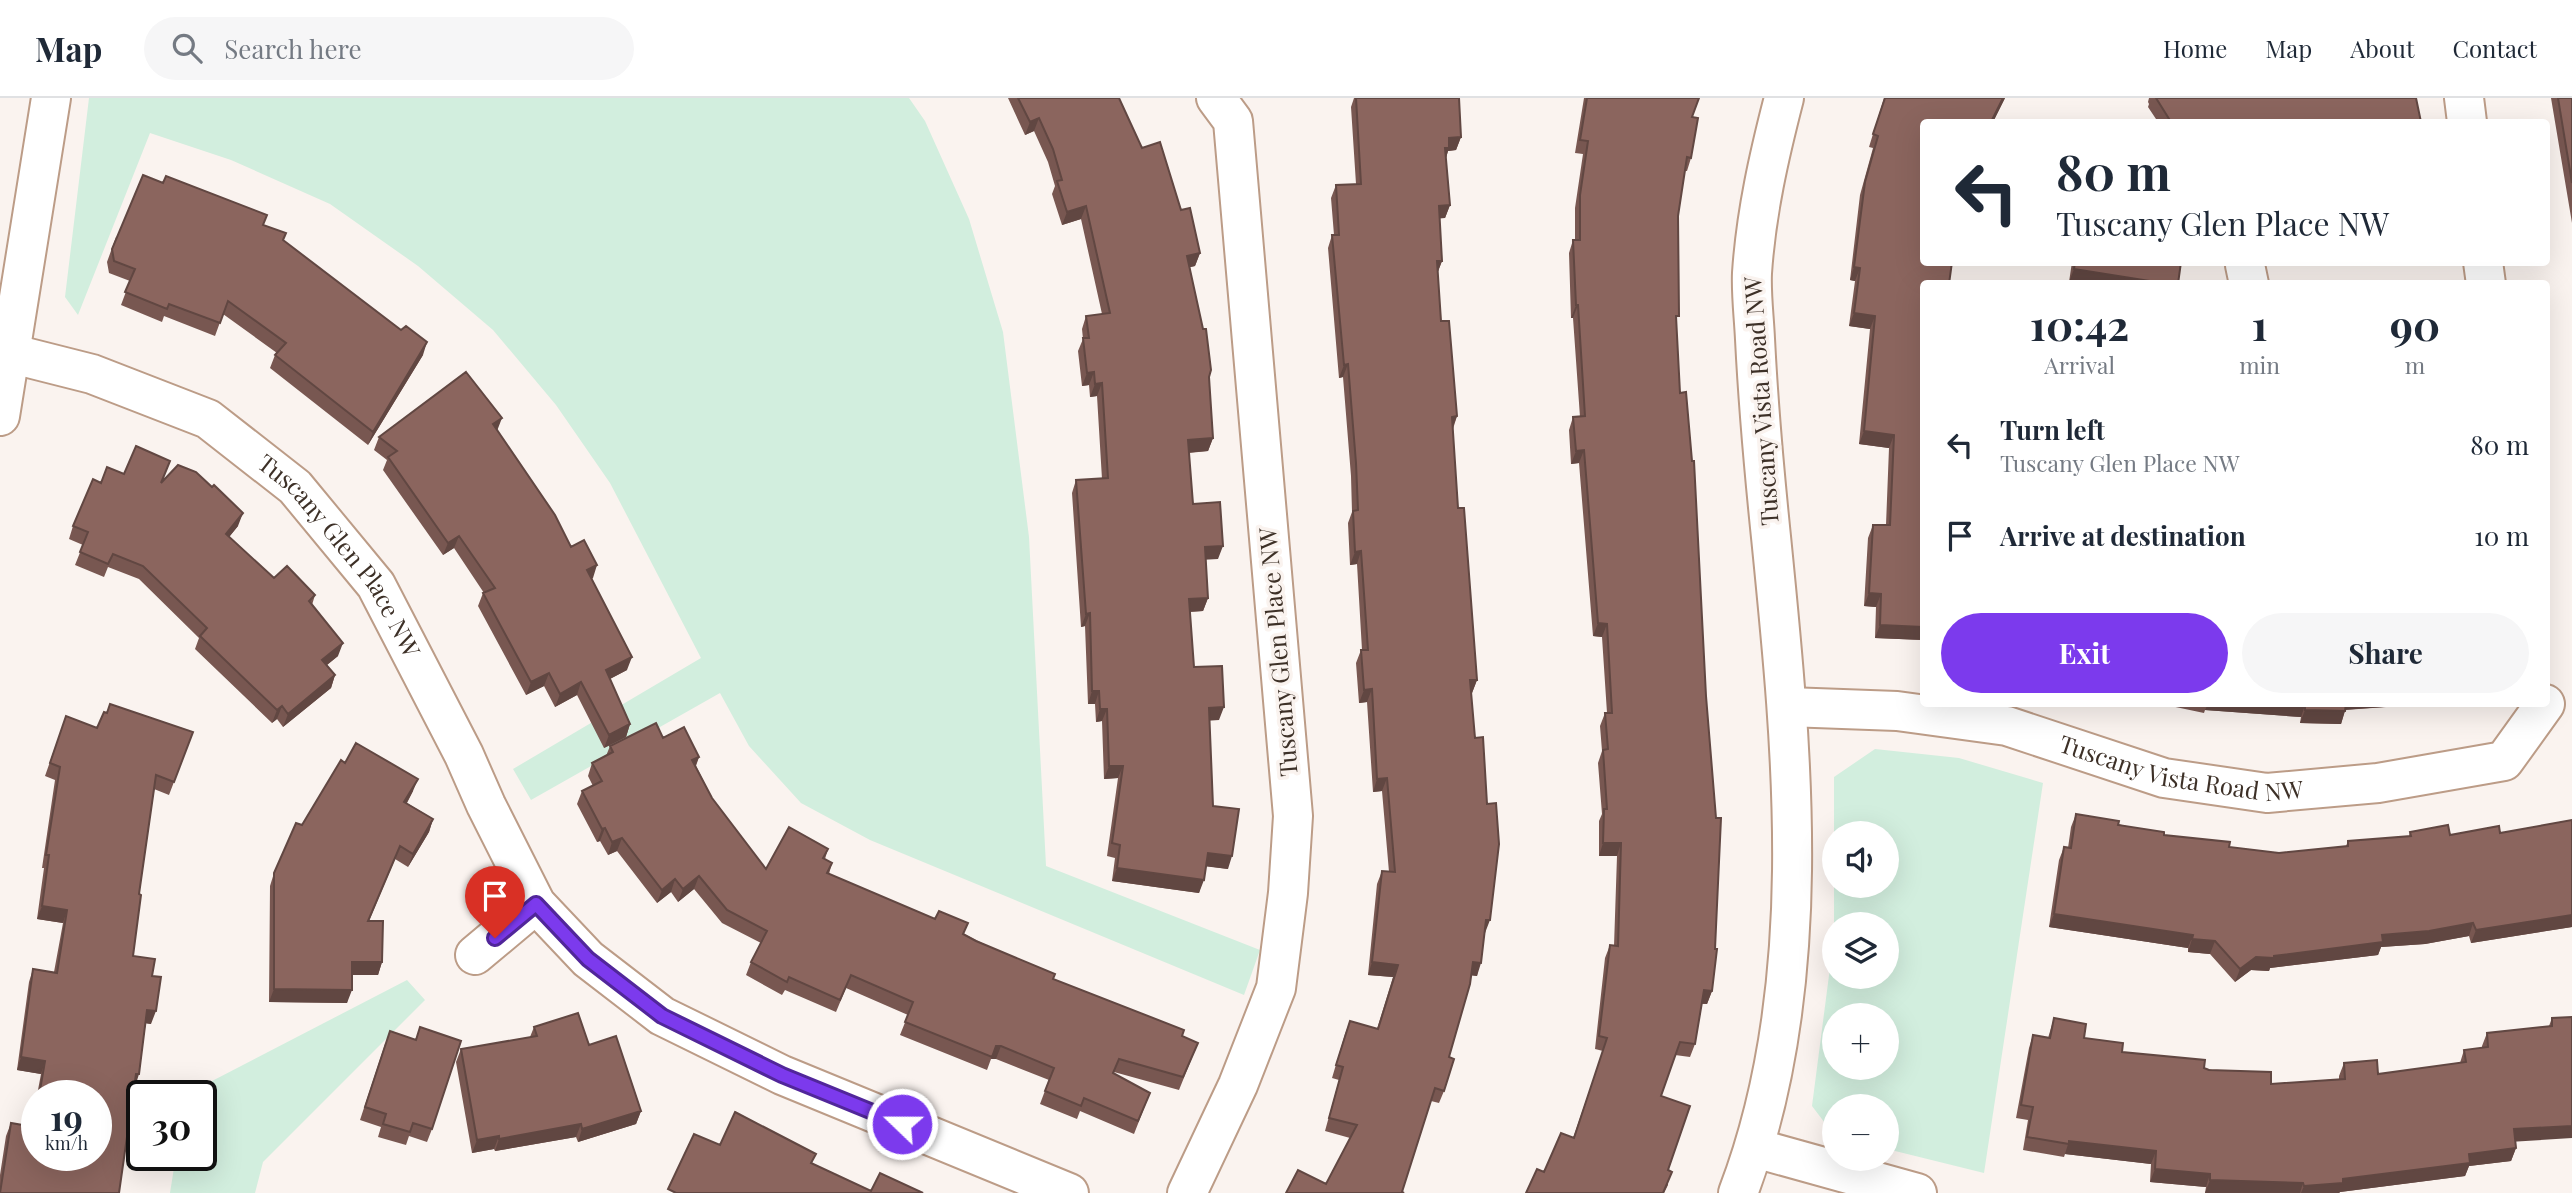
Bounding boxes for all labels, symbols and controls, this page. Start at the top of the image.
search box [144,17,634,80]
text: Map [35,26,102,70]
icon: search [168,29,206,67]
text: Search here [224,31,362,66]
text: Home [2163,32,2227,64]
text: Map [2265,32,2312,64]
text: About [2350,32,2414,64]
text: Contact [2452,32,2537,64]
text: 80 m [2056,138,2171,203]
icon: left [1941,147,2032,238]
text: Tuscany Glen Place NW [2056,201,2389,244]
street label: Tuscany Vista Road NW [1735,275,1785,527]
text: 10:42 [2030,296,2129,352]
text: 1 [2252,296,2268,352]
text: 90 [2390,296,2440,352]
text: Arrival [2044,349,2115,380]
text: min [2239,349,2280,380]
text: m [2405,349,2425,380]
text: Turn left [2000,412,2105,447]
icon: left [1941,426,1979,464]
text: 80 m [2470,427,2529,462]
street label: Tuscany Glen Place NW [252,446,429,662]
text: Tuscany Glen Place NW [2000,447,2240,478]
icon: arrive [1941,517,1979,555]
text: Arrive at destination [2000,518,2246,553]
text: 10 m [2474,518,2529,553]
street label: Tuscany Glen Place NW [1250,526,1304,778]
button: Exit [1941,613,2228,693]
button: Share [2242,613,2529,693]
street label: Tuscany Vista Road NW [2056,726,2305,807]
map controls [1822,821,1899,1171]
button: sound [1822,821,1899,898]
pin [465,866,525,938]
icon: arrive [476,877,514,915]
button: layers [1822,912,1899,989]
button: + [1822,1003,1899,1080]
speed limit sign: 30 [126,1080,217,1171]
position arrow [865,1087,939,1161]
text: 19 [50,1093,83,1140]
button: − [1822,1094,1899,1171]
text: km/h [45,1131,88,1155]

